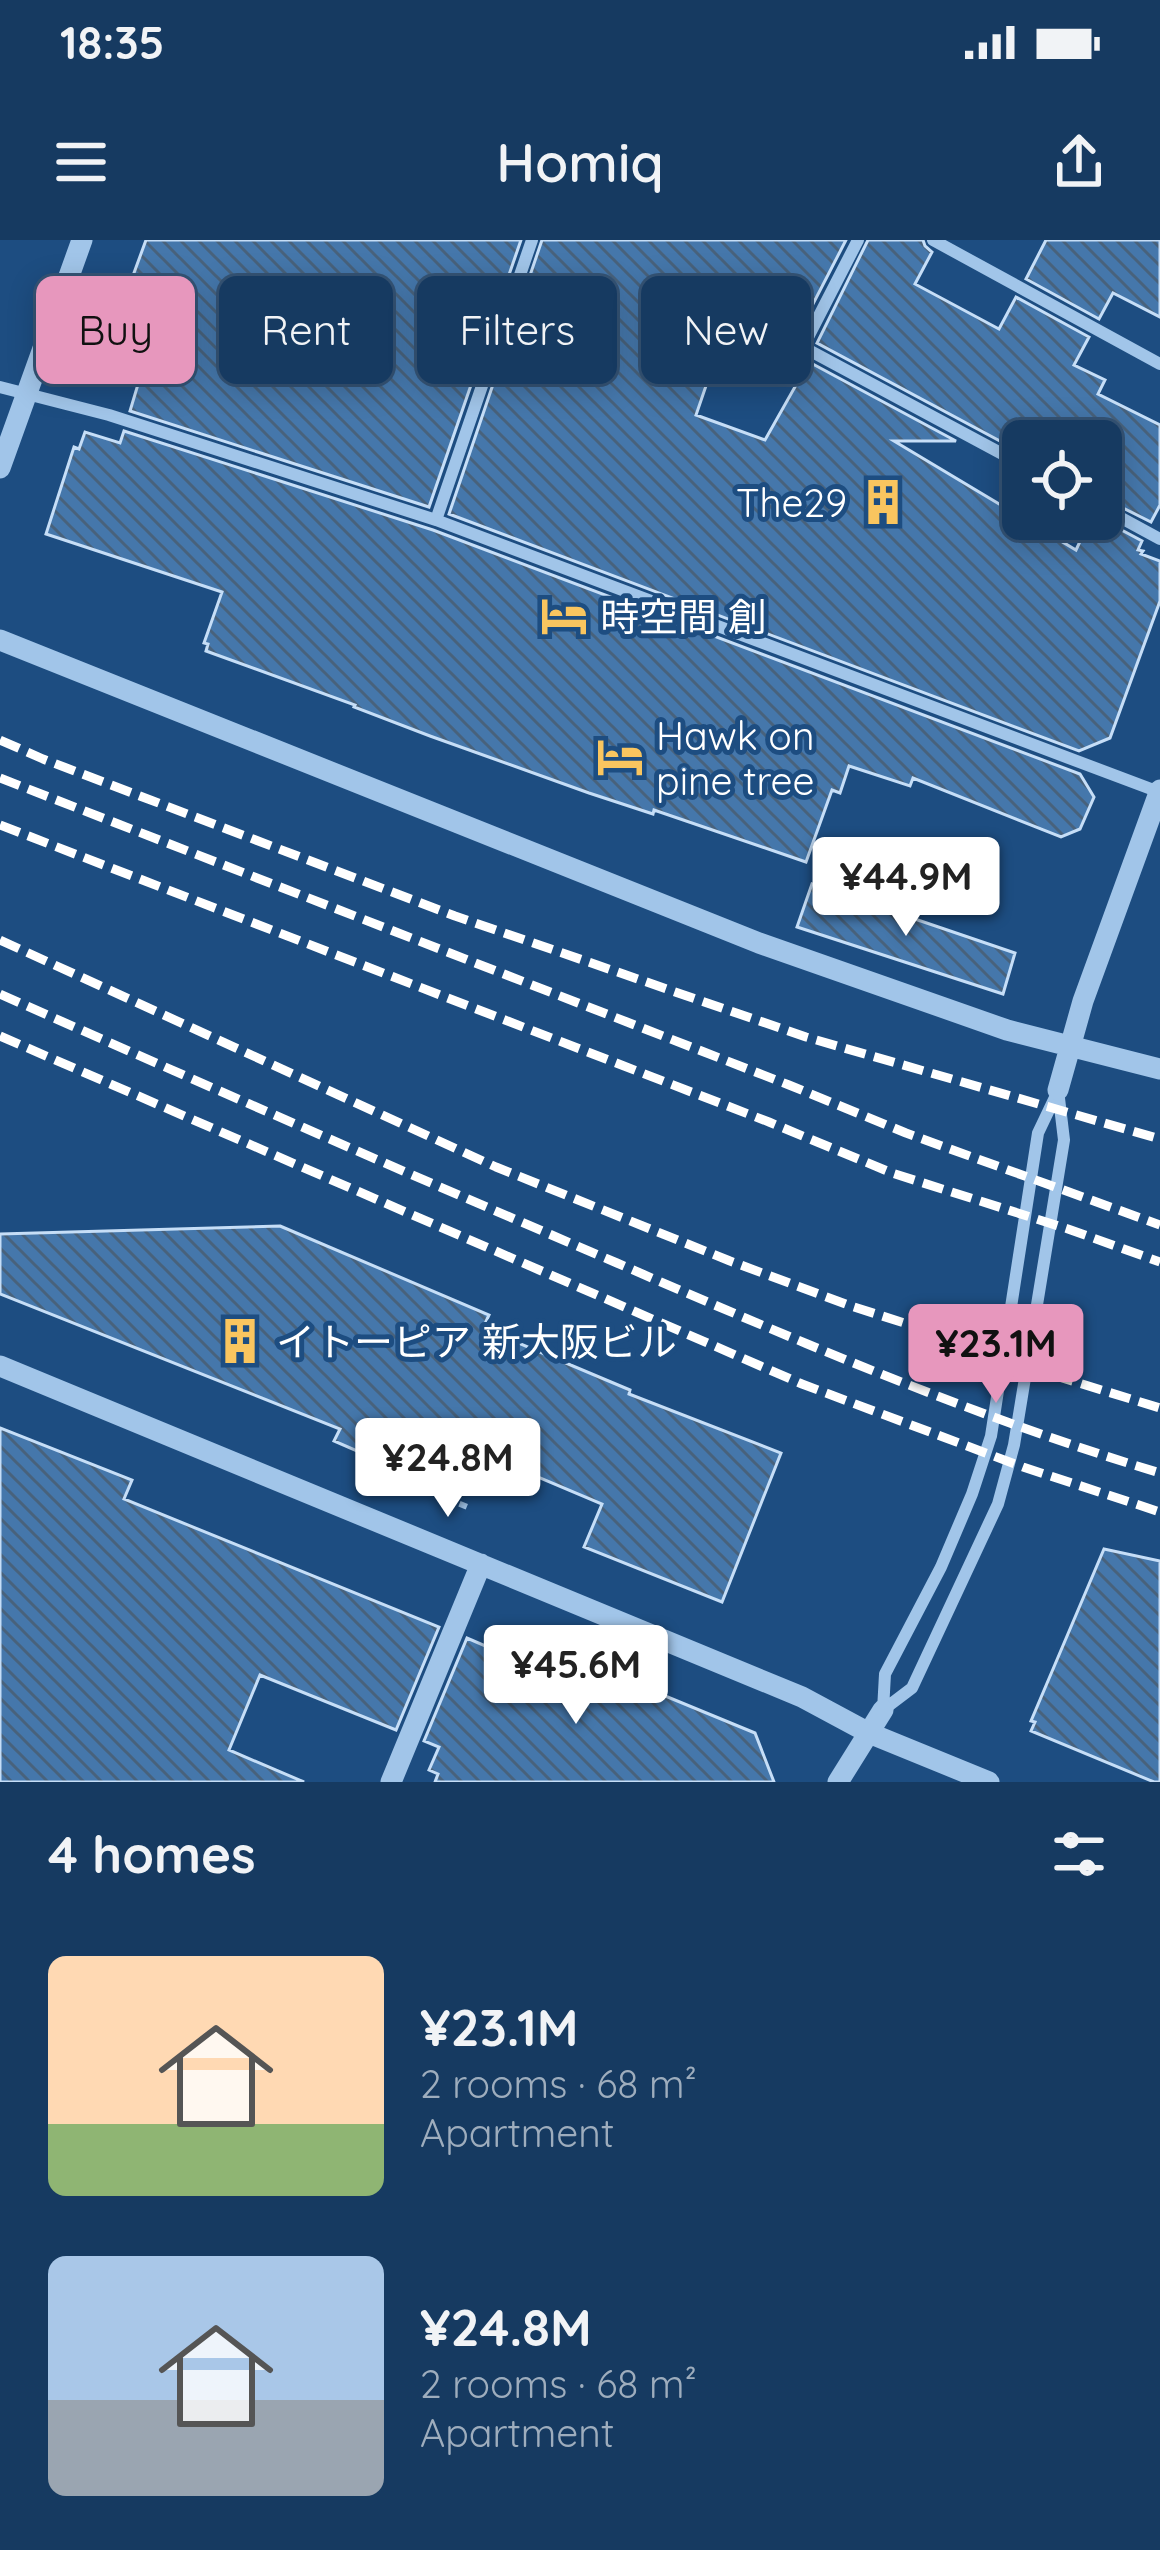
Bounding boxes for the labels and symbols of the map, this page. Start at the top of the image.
building icon: The29 [858,477,908,527]
place label: The29 [736,478,847,527]
hotel icon: 時空間 創 [539,591,589,641]
place label: 時空間 創 [600,592,767,641]
place label: Hawk on pine tree [656,711,815,805]
hotel icon: Hawk on pine tree [595,732,645,782]
pin: ¥44.9M [808,837,1004,939]
pin: ¥23.1M [898,1304,1094,1406]
building icon: イトーピア 新大阪ビル [215,1316,265,1366]
place label: イトーピア 新大阪ビル [276,1317,677,1366]
pin: ¥24.8M [350,1418,546,1520]
pin: ¥45.6M [478,1625,674,1727]

